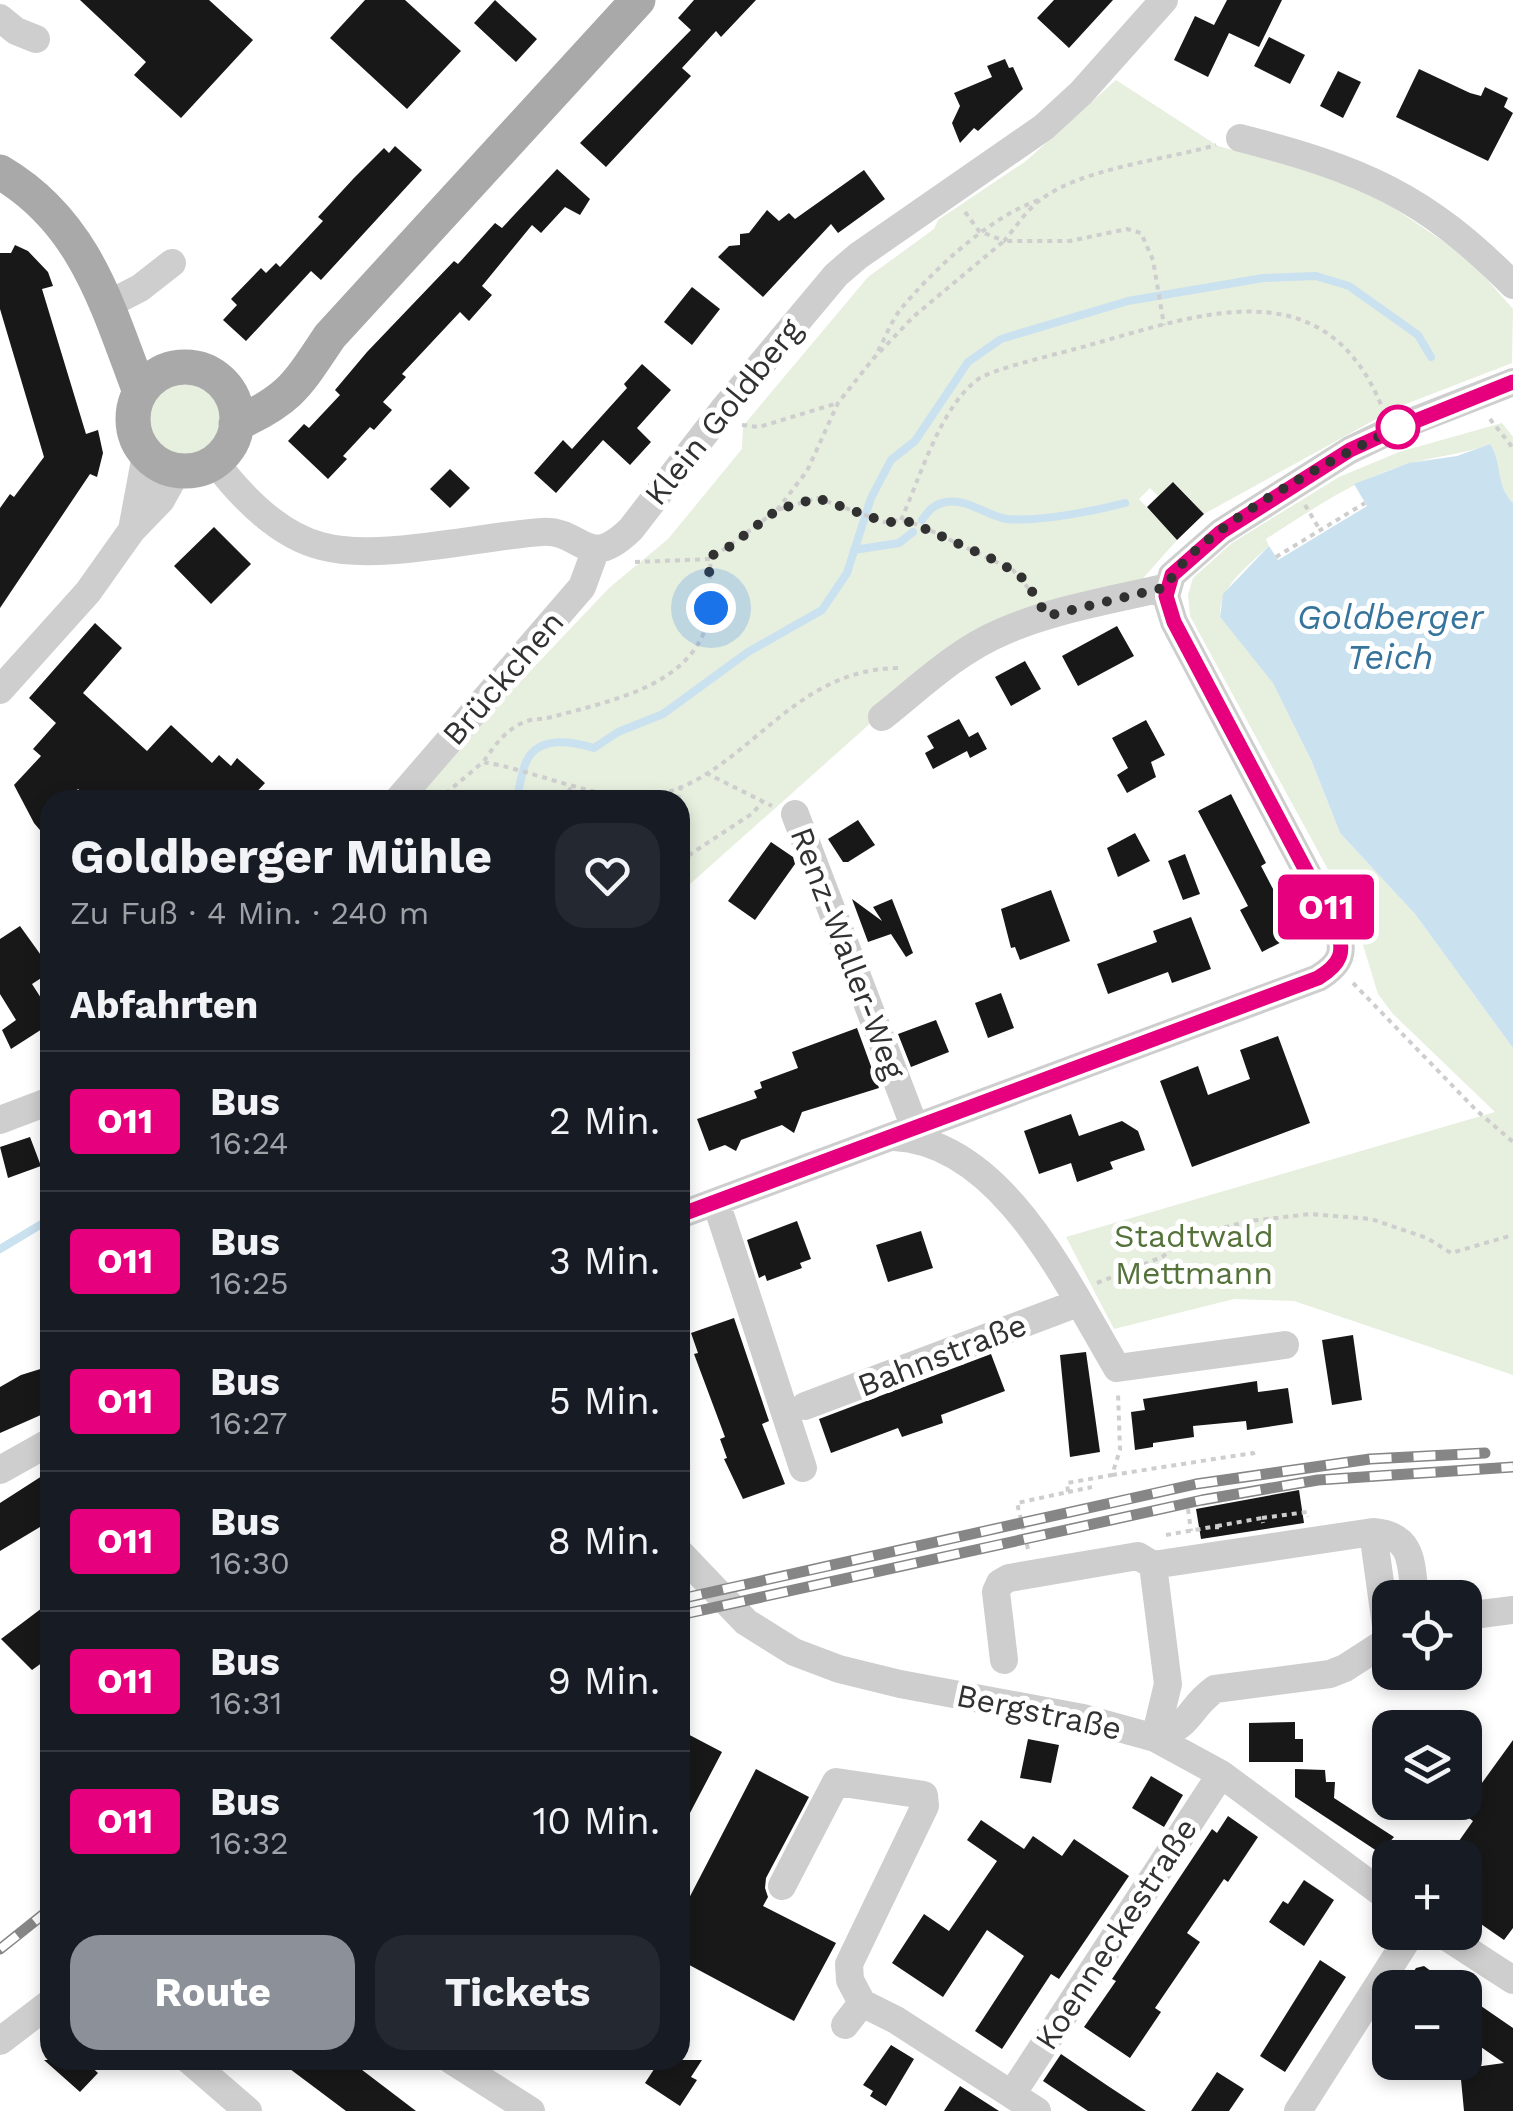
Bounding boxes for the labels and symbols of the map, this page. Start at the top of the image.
street label: Klein Goldberg [636,310,810,513]
unlabelled marker [1377,406,1419,448]
your location [686,583,736,633]
water label: Goldberger Teich [1297,596,1485,678]
street label: Brückchen [434,603,572,753]
street label: Renz-Waller-Weg [782,822,914,1085]
line badge: O11 [1268,874,1384,940]
park label: Stadtwald Mettmann [1114,1217,1274,1292]
street label: Bahnstraße [852,1305,1032,1405]
street label: Bergstraße [953,1676,1125,1748]
street label: Koenneckestraße [1027,1811,1205,2057]

